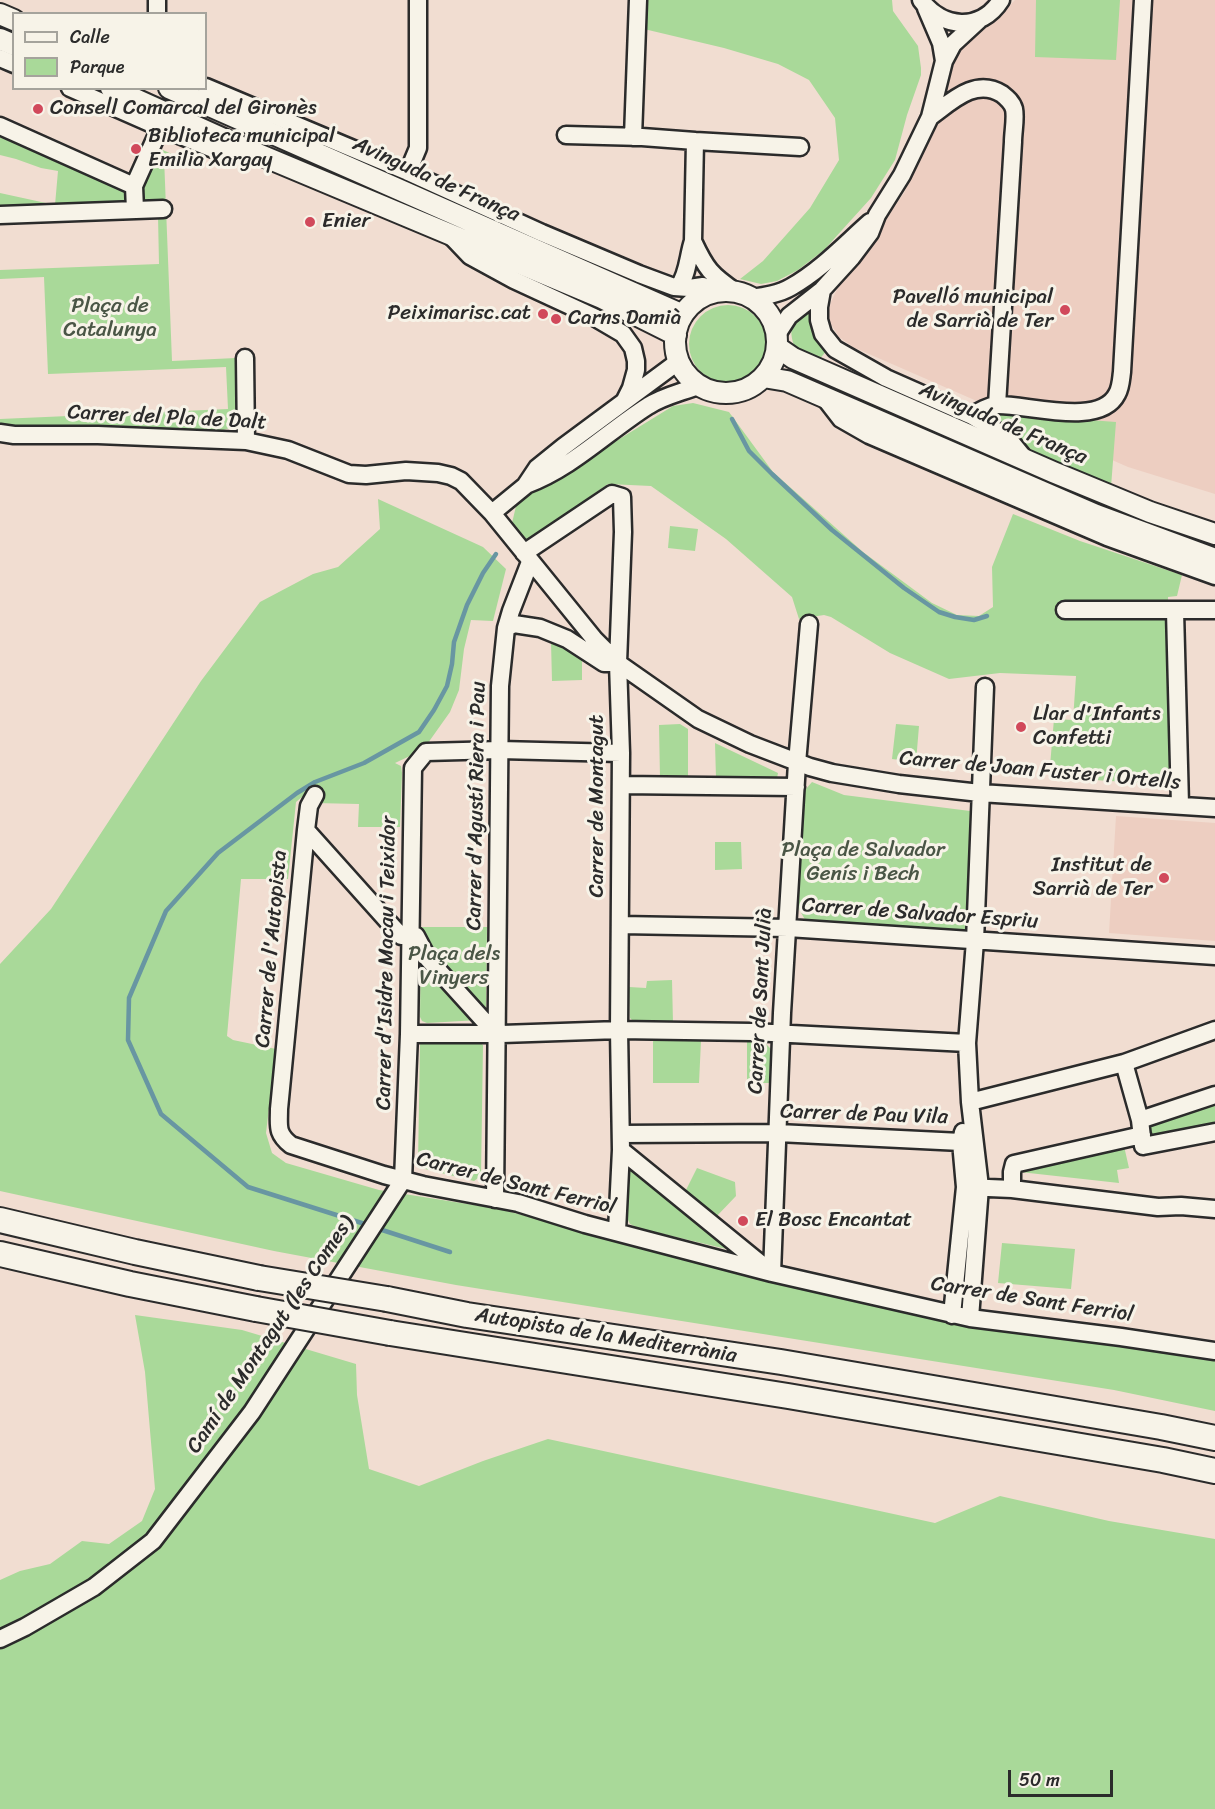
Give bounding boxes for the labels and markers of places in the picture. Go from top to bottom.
place label: Consell Comarcal del Gironès [50,96,317,122]
marker: Consell Comarcal del Gironès [31,102,45,116]
place label: Biblioteca municipal Emilia Xargay [148,124,335,174]
marker: Biblioteca municipal Emilia Xargay [129,142,143,156]
place label: Enier [322,209,370,235]
marker: Enier [303,215,317,229]
place label: Pavelló municipal de Sarrià de Ter [893,285,1053,335]
place label: Peiximarisc.cat [387,301,531,327]
marker: Pavelló municipal de Sarrià de Ter [1058,303,1072,317]
place label: Carns Damià [568,306,681,332]
marker: Peiximarisc.cat [536,307,550,321]
marker: Carns Damià [549,312,563,326]
place label: Llar d'Infants Confetti [1033,702,1161,752]
marker: Llar d'Infants Confetti [1014,720,1028,734]
place label: Institut de Sarrià de Ter [1033,853,1152,903]
marker: Institut de Sarrià de Ter [1157,871,1171,885]
place label: El Bosc Encantat [755,1208,912,1234]
marker: El Bosc Encantat [736,1214,750,1228]

